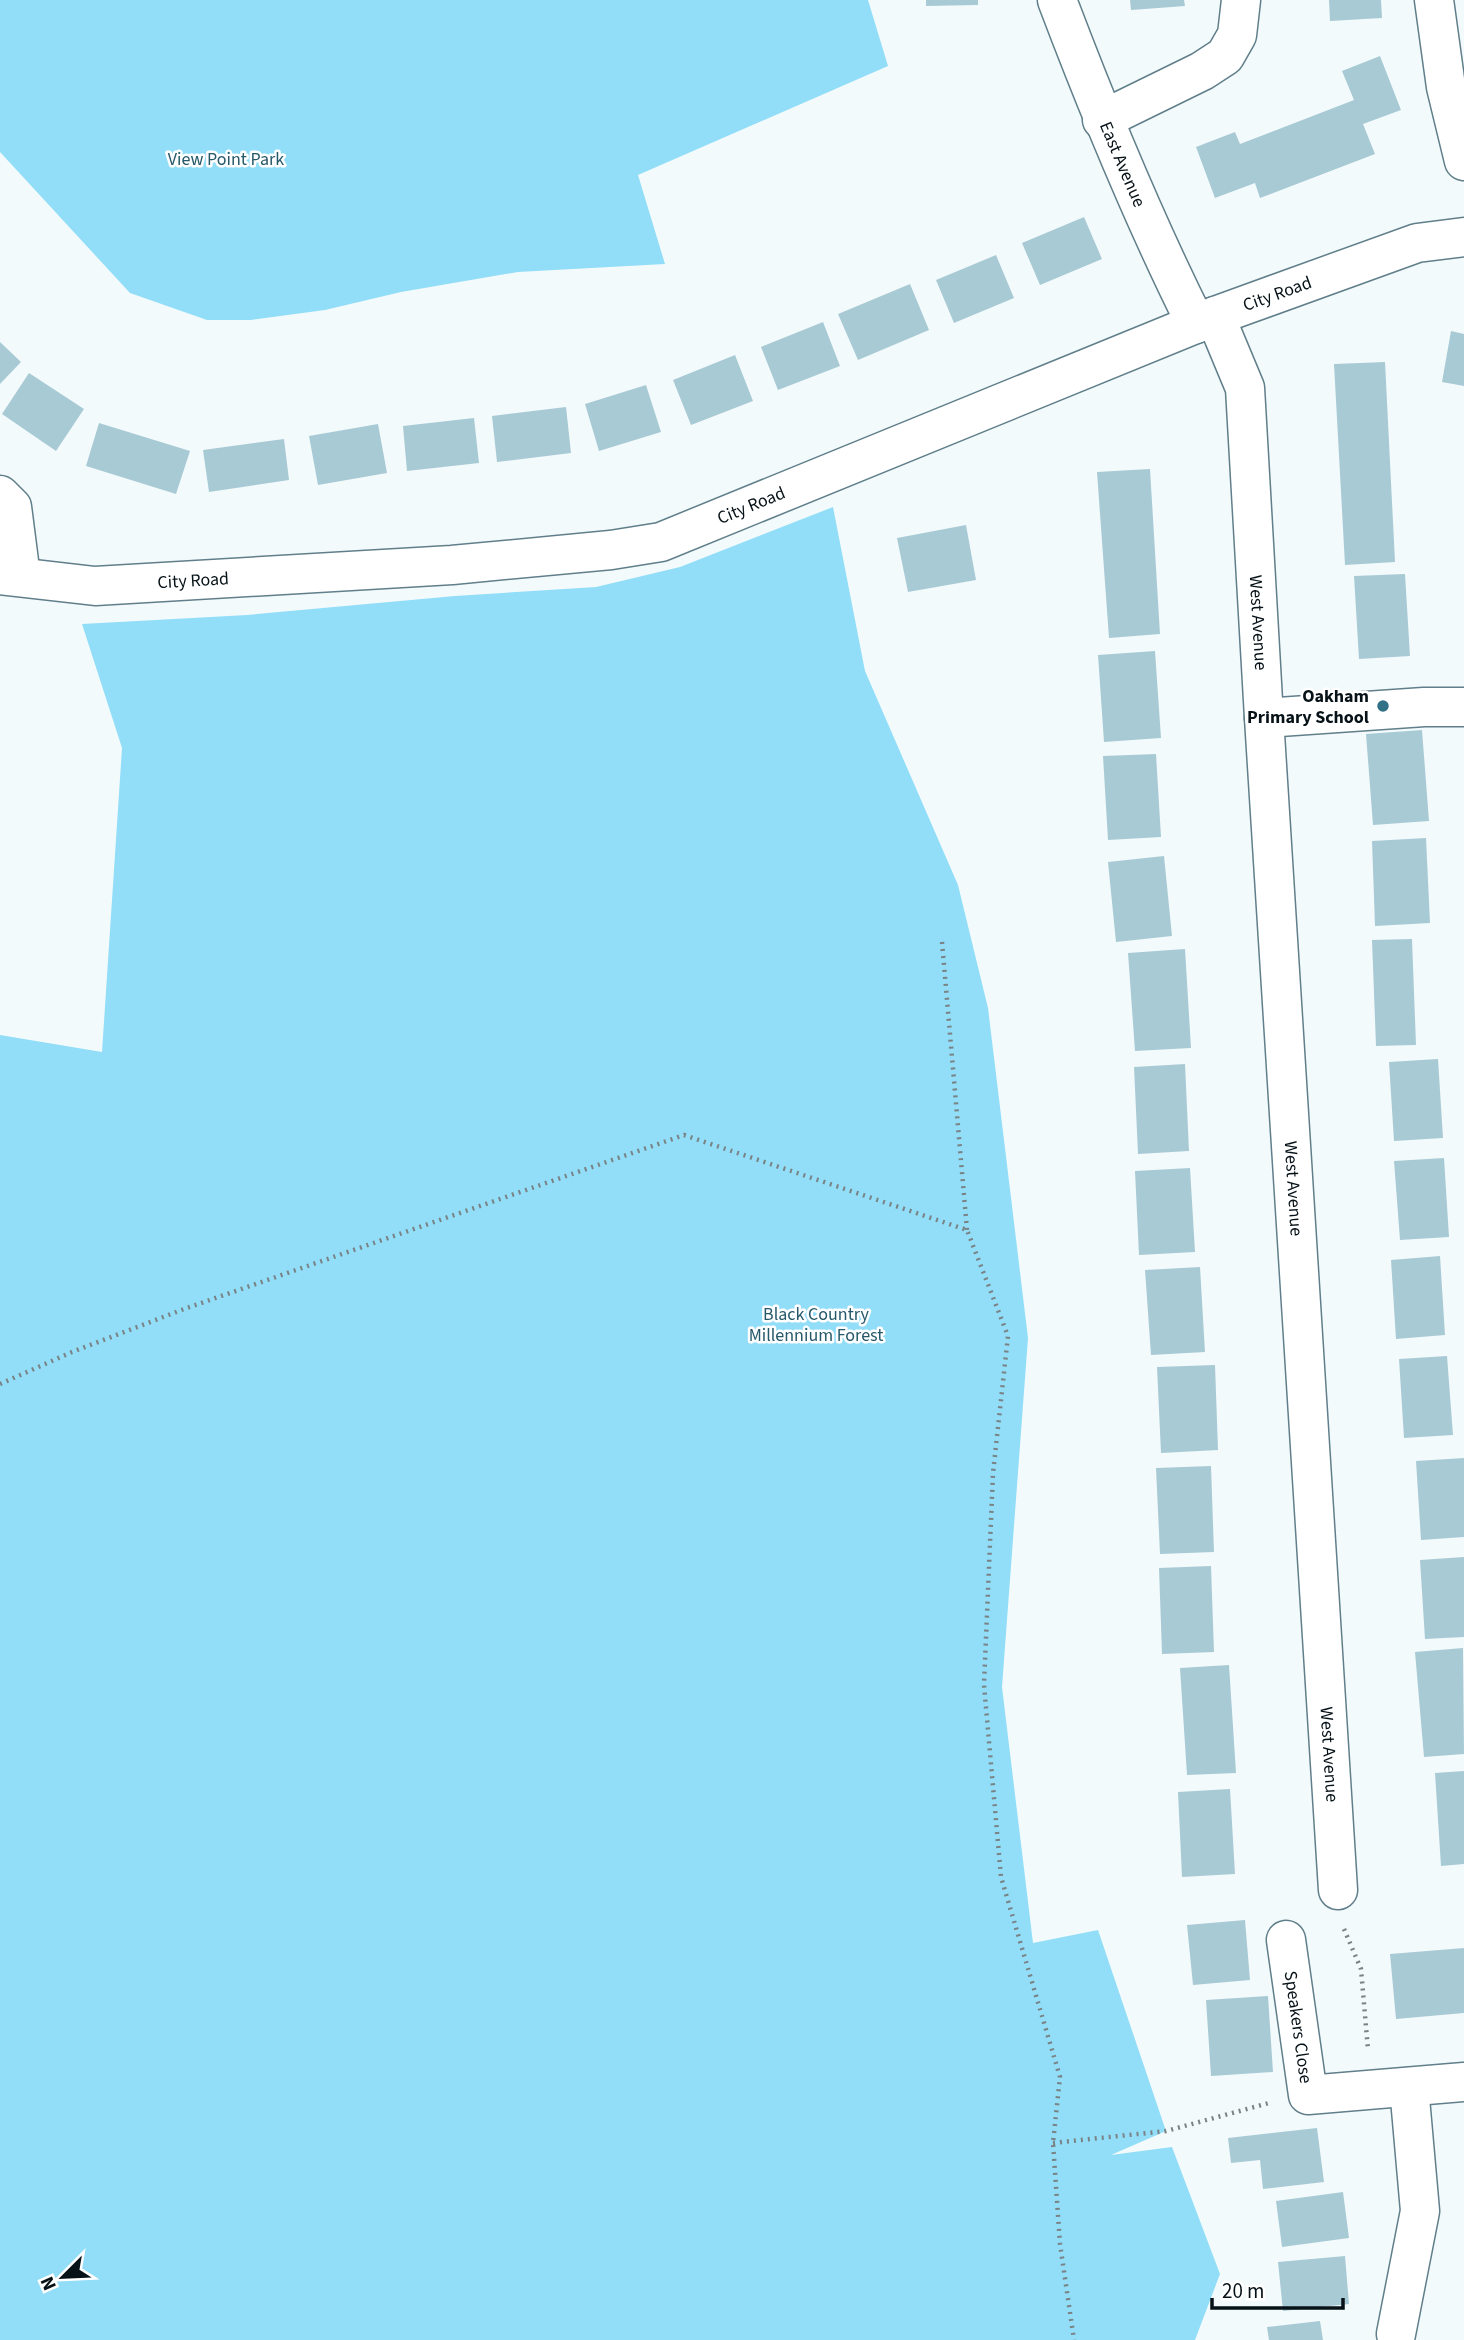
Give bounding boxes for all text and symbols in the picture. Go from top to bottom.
street label: East Avenue [1093,118,1152,211]
park label: View Point Park [168,147,284,172]
street label: City Road [1239,270,1315,318]
street label: City Road [714,481,789,531]
street label: City Road [157,566,230,595]
street label: West Avenue [1243,574,1273,671]
place label: Oakham Primary School [1247,684,1369,730]
marker: Oakham Primary School [1375,698,1391,714]
street label: West Avenue [1278,1140,1309,1237]
park label: Black Country Millennium Forest [749,1302,883,1348]
street label: West Avenue [1313,1706,1344,1803]
street label: Speakers Close [1278,1969,1318,2085]
north arrow [28,2242,98,2312]
scale bar [1212,2266,1343,2310]
text: N [34,2272,64,2295]
text: 20 m [1222,2276,1264,2306]

